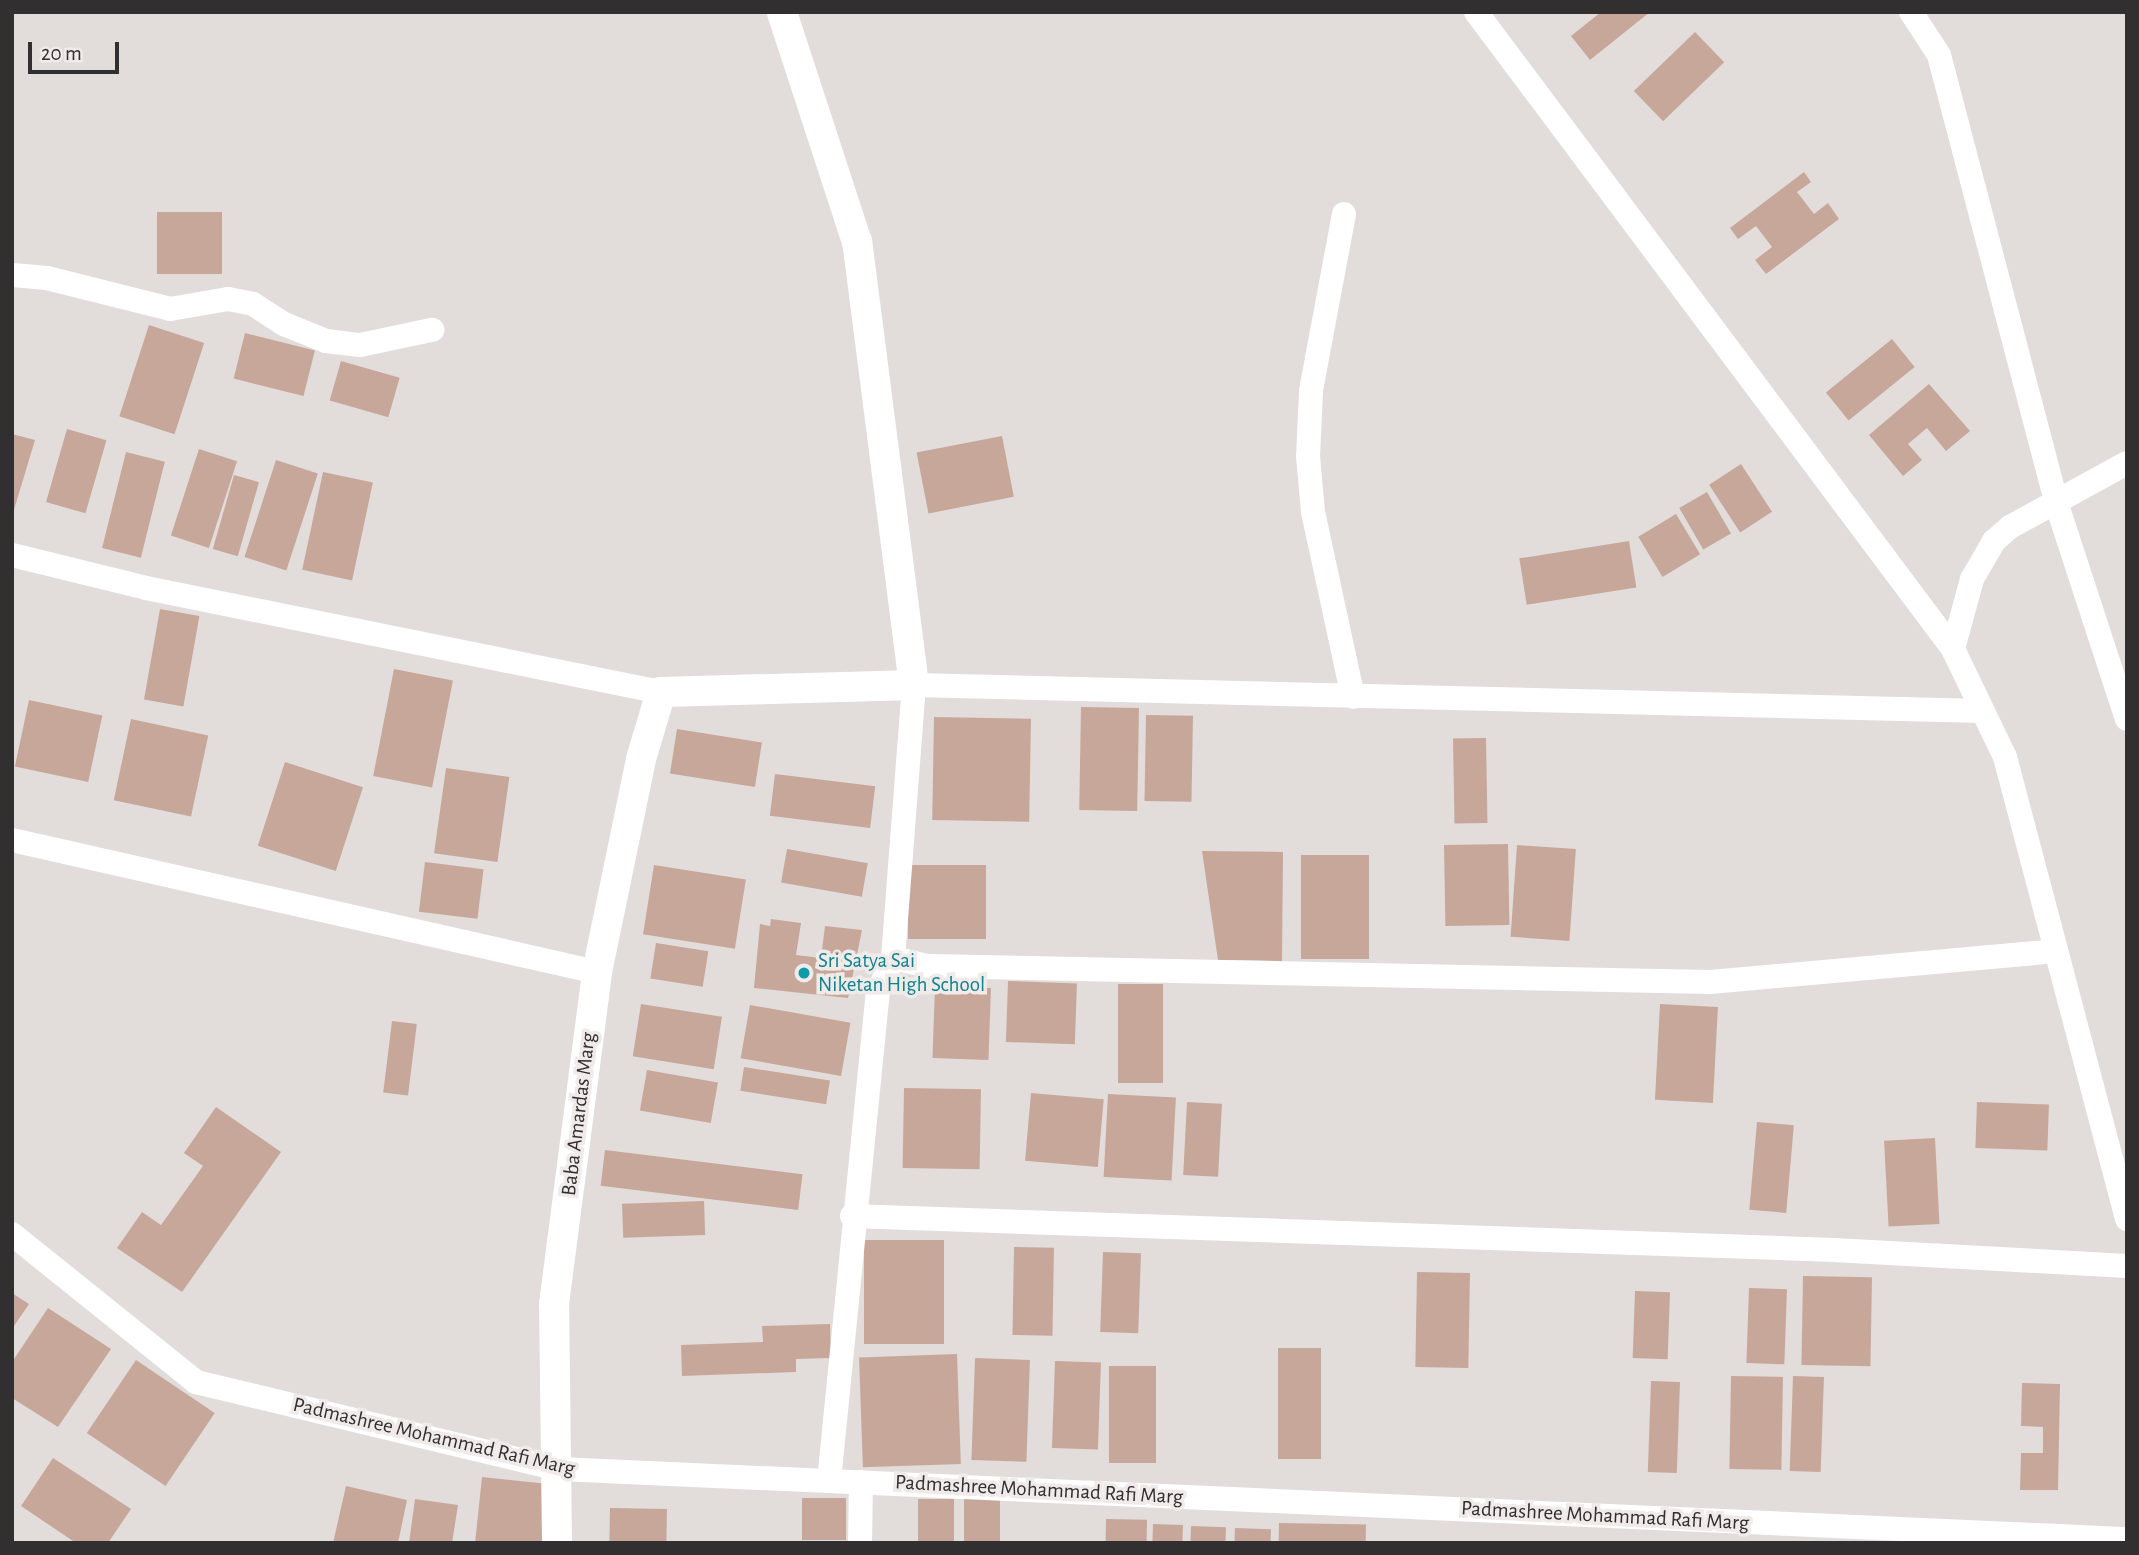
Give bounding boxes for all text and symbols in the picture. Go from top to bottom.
scale bar [32,28,122,72]
text: 20 m [41,43,82,64]
place label: Sri Satya Sai Niketan High School [818,948,985,998]
marker: Sri Satya Sai Niketan High School [796,965,812,981]
street label: Baba Amardas Marg [556,1031,602,1197]
street label: Padmashree Mohammad Rafi Marg [291,1392,577,1482]
street label: Padmashree Mohammad Rafi Marg [894,1470,1184,1510]
street label: Padmashree Mohammad Rafi Marg [1460,1496,1750,1536]

